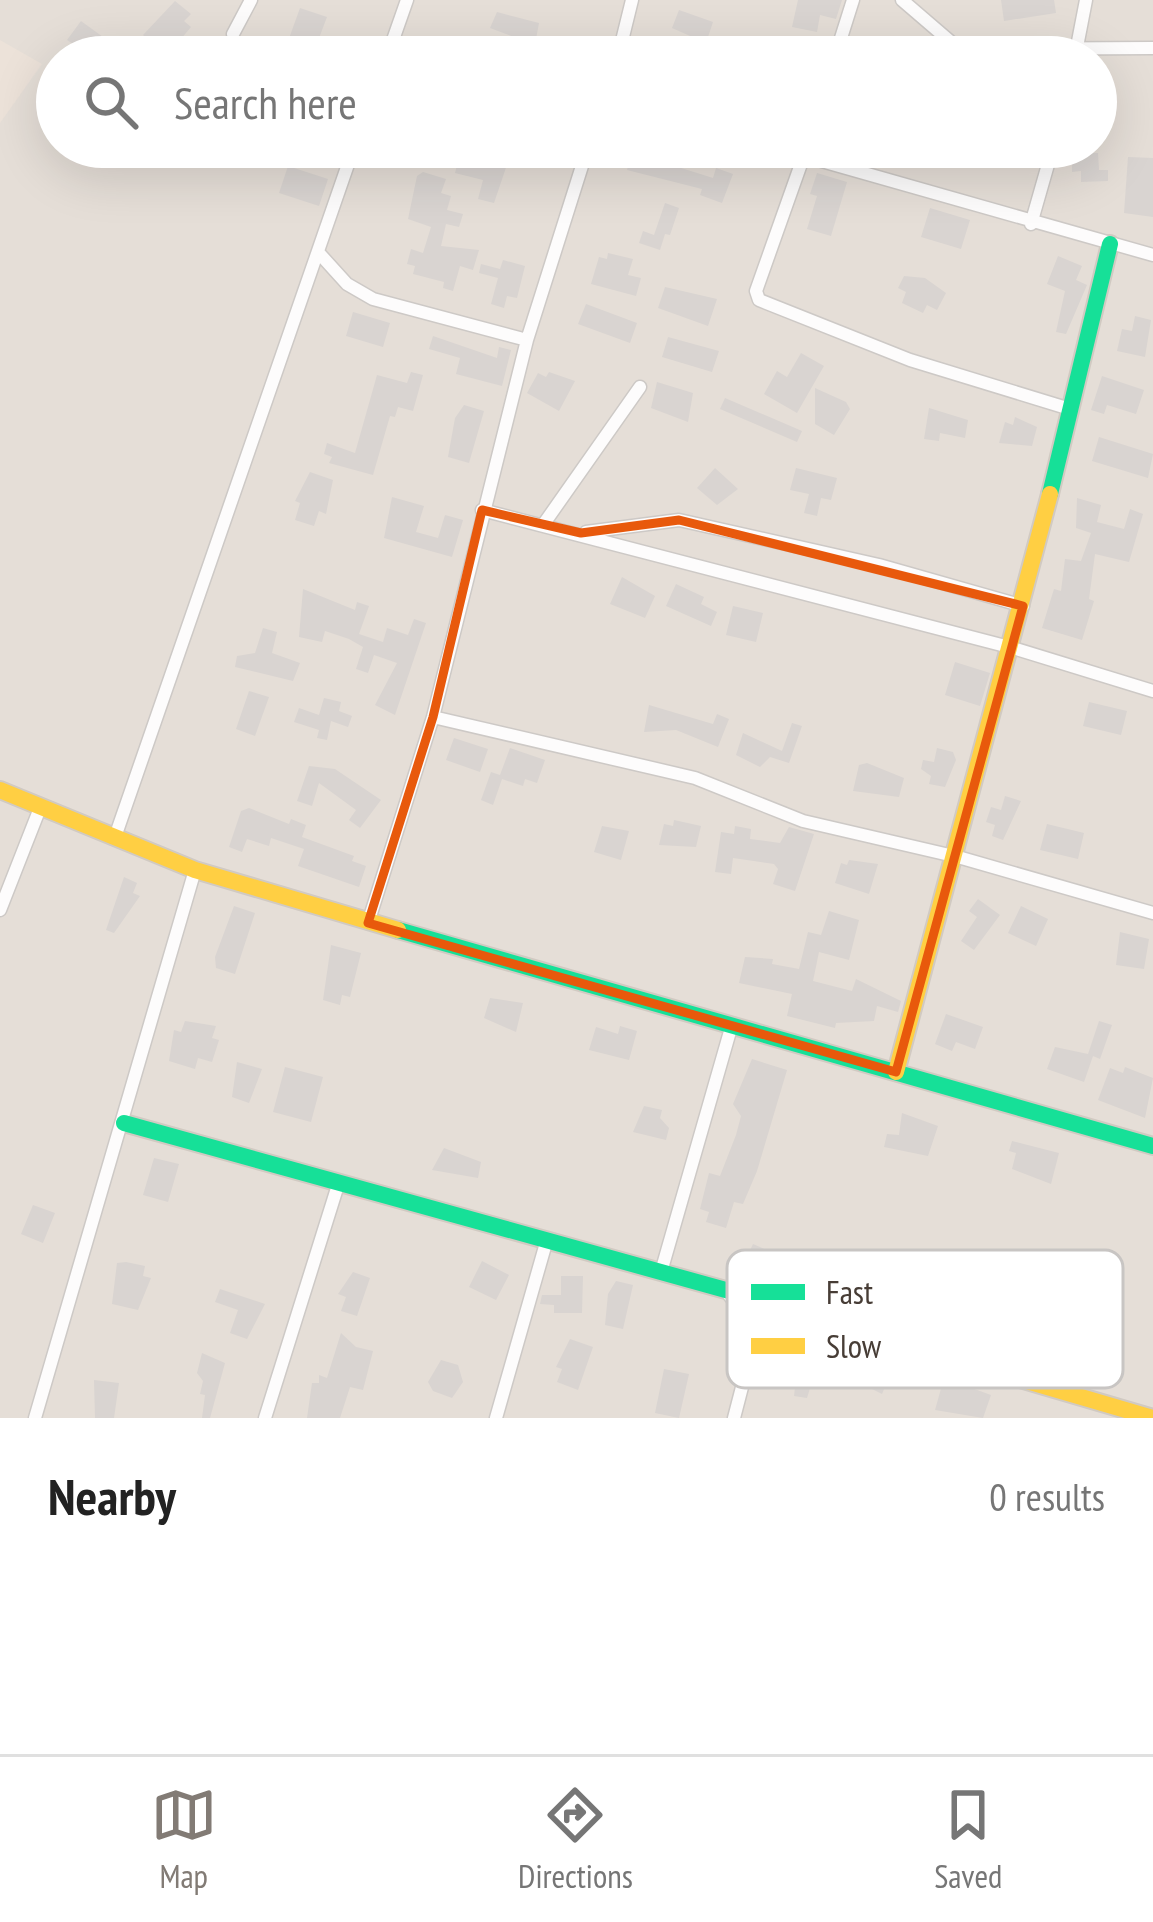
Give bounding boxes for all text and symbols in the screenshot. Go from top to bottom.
search box [36,36,1117,168]
icon: search [78,69,144,135]
text: Search here [174,73,357,131]
legend [727,1250,1123,1388]
text: Fast [826,1270,873,1313]
text: Slow [826,1324,882,1367]
text: Nearby [48,1463,176,1529]
text: 0 results [989,1471,1105,1522]
tab: Map [151,1782,217,1897]
tab: Directions [518,1782,633,1897]
tab: Saved [934,1782,1002,1897]

